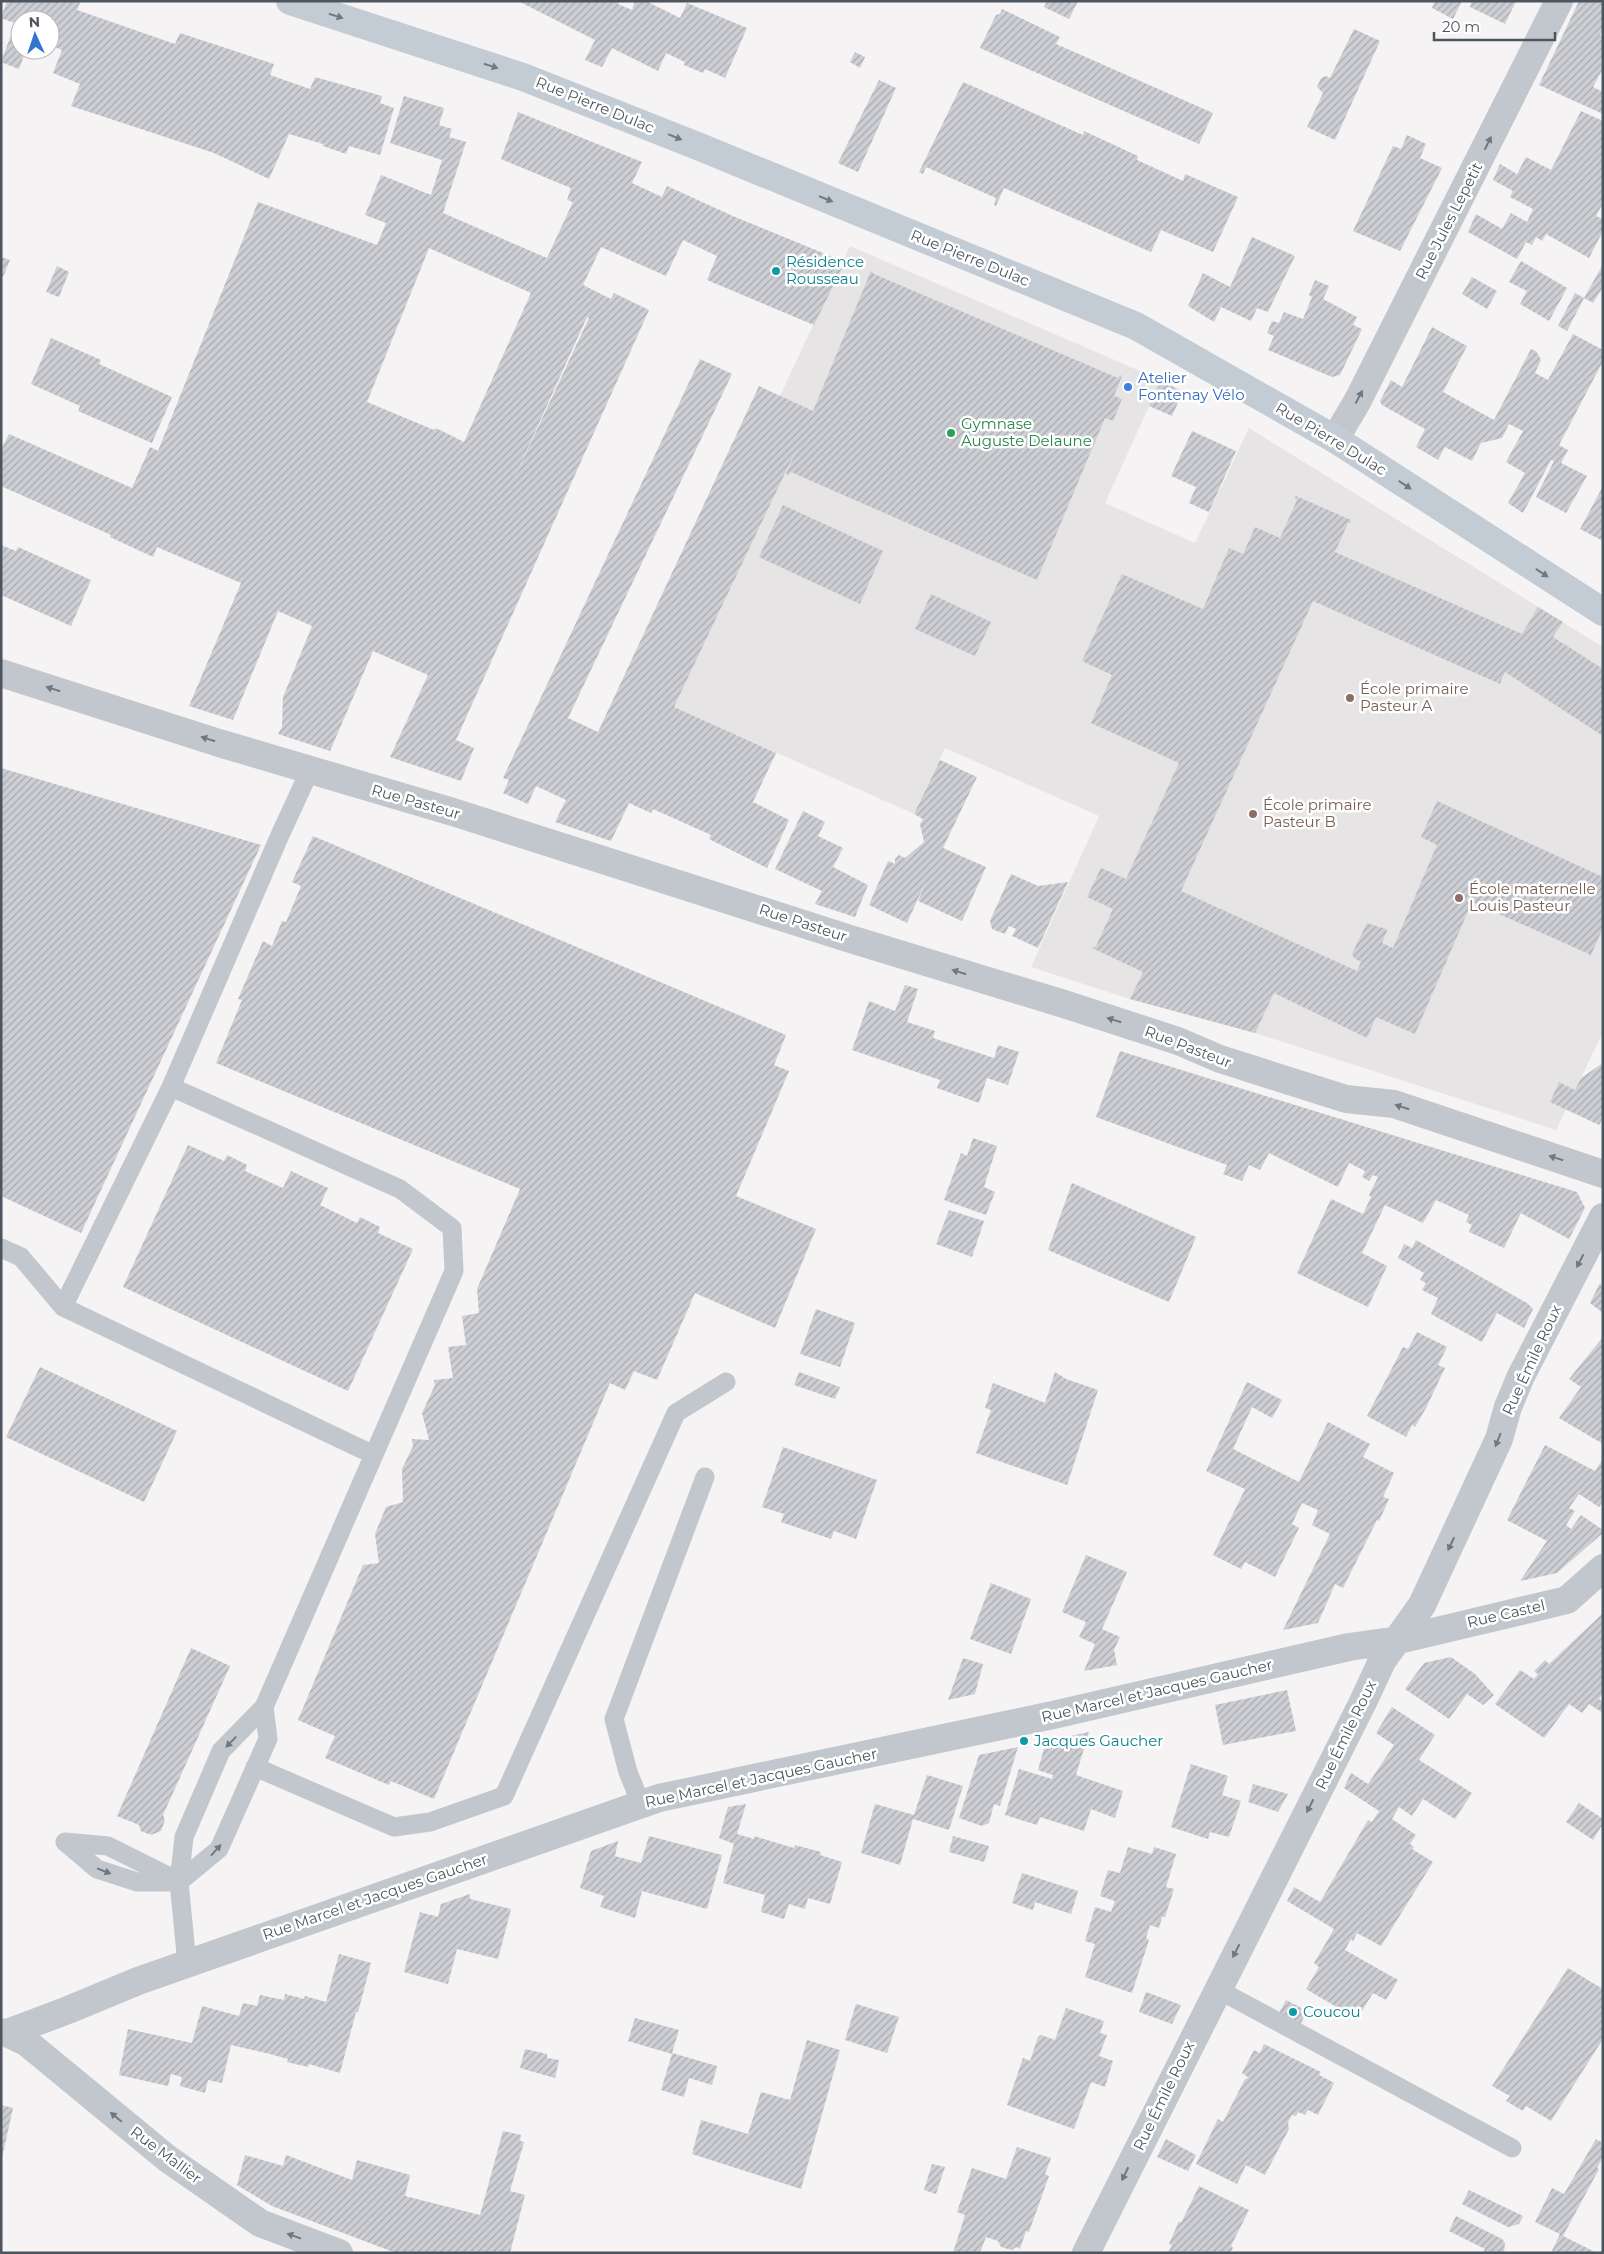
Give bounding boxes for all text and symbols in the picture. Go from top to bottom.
north arrow [10,10,60,60]
scale bar [1434,10,1555,42]
text: N [28,13,40,31]
one-way arrow [329,13,344,20]
text: 20 m [1442,17,1480,36]
one-way arrow [484,63,499,71]
street label: Rue Pierre Dulac [533,72,657,137]
one-way arrow [668,133,683,141]
one-way arrow [1485,136,1493,150]
street label: Rue Jules Lepetit [1411,159,1486,283]
one-way arrow [819,195,833,203]
street label: Rue Pierre Dulac [908,225,1032,290]
place label: Résidence Rousseau [786,252,864,288]
marker: Résidence Rousseau [770,265,782,277]
place label: Atelier Fontenay Vélo [1138,368,1245,404]
marker: Atelier Fontenay Vélo [1122,381,1134,393]
one-way arrow [1355,390,1363,404]
street label: Rue Pierre Dulac [1272,398,1390,479]
place label: Gymnase Auguste Delaune [961,414,1092,450]
marker: Gymnase Auguste Delaune [945,427,957,439]
one-way arrow [1399,480,1412,490]
one-way arrow [1535,568,1549,578]
place label: École primaire Pasteur A [1360,679,1468,715]
one-way arrow [45,685,60,693]
marker: École primaire Pasteur A [1344,692,1356,704]
one-way arrow [200,735,215,742]
street label: Rue Pasteur [369,780,463,823]
place label: École primaire Pasteur B [1263,795,1371,831]
marker: École primaire Pasteur B [1247,808,1259,820]
place label: École maternelle Louis Pasteur [1469,879,1596,915]
marker: École maternelle Louis Pasteur [1453,892,1465,904]
street label: Rue Pasteur [757,899,850,946]
one-way arrow [951,968,966,976]
one-way arrow [1106,1016,1121,1024]
street label: Rue Pasteur [1142,1021,1234,1072]
one-way arrow [1395,1103,1410,1110]
one-way arrow [1549,1154,1564,1161]
one-way arrow [1576,1253,1584,1268]
street label: Rue Émile Roux [1498,1302,1565,1418]
one-way arrow [1494,1432,1501,1447]
one-way arrow [1447,1537,1455,1551]
street label: Rue Castel [1465,1595,1547,1632]
street label: Rue Marcel et Jacques Gaucher [1039,1655,1274,1726]
street label: Rue Émile Roux [1311,1677,1380,1793]
place label: Jacques Gaucher [1033,1731,1163,1750]
marker: Jacques Gaucher [1018,1735,1030,1747]
one-way arrow [225,1736,237,1748]
street label: Rue Marcel et Jacques Gaucher [643,1744,879,1811]
one-way arrow [1306,1799,1314,1813]
one-way arrow [210,1844,222,1856]
street label: Rue Marcel et Jacques Gaucher [260,1849,490,1944]
one-way arrow [96,1868,111,1875]
one-way arrow [1232,1943,1240,1958]
place label: Coucou [1303,2002,1361,2021]
marker: Coucou [1287,2006,1299,2018]
street label: Rue Émile Roux [1129,2038,1198,2154]
one-way arrow [110,2111,123,2122]
street label: Rue Mallier [127,2122,206,2188]
one-way arrow [1121,2167,1129,2181]
one-way arrow [286,2232,301,2239]

